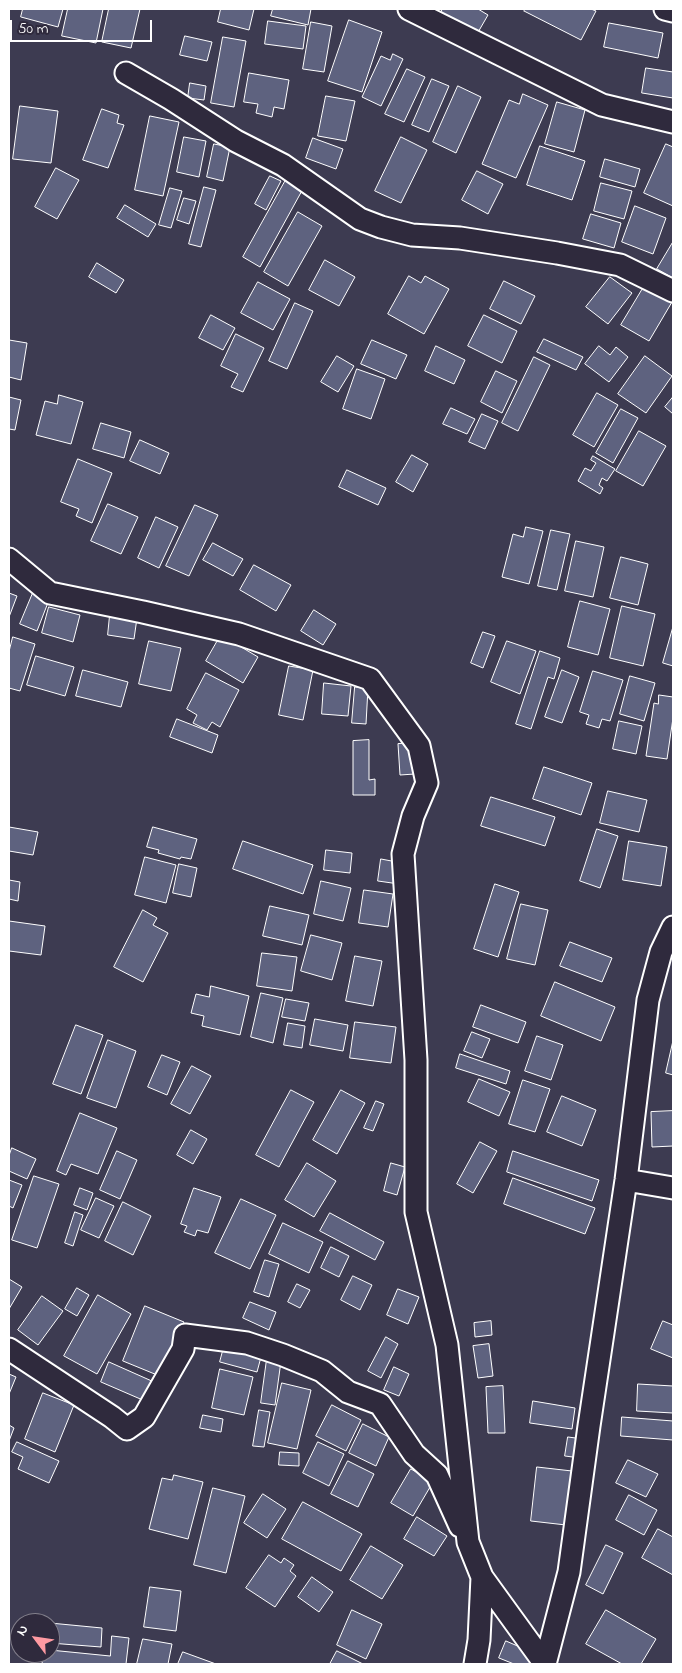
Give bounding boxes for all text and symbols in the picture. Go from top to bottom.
scale bar [12,10,155,42]
text: 50 m [18,18,48,40]
north arrow [10,1613,60,1663]
text: N [11,1621,34,1640]

